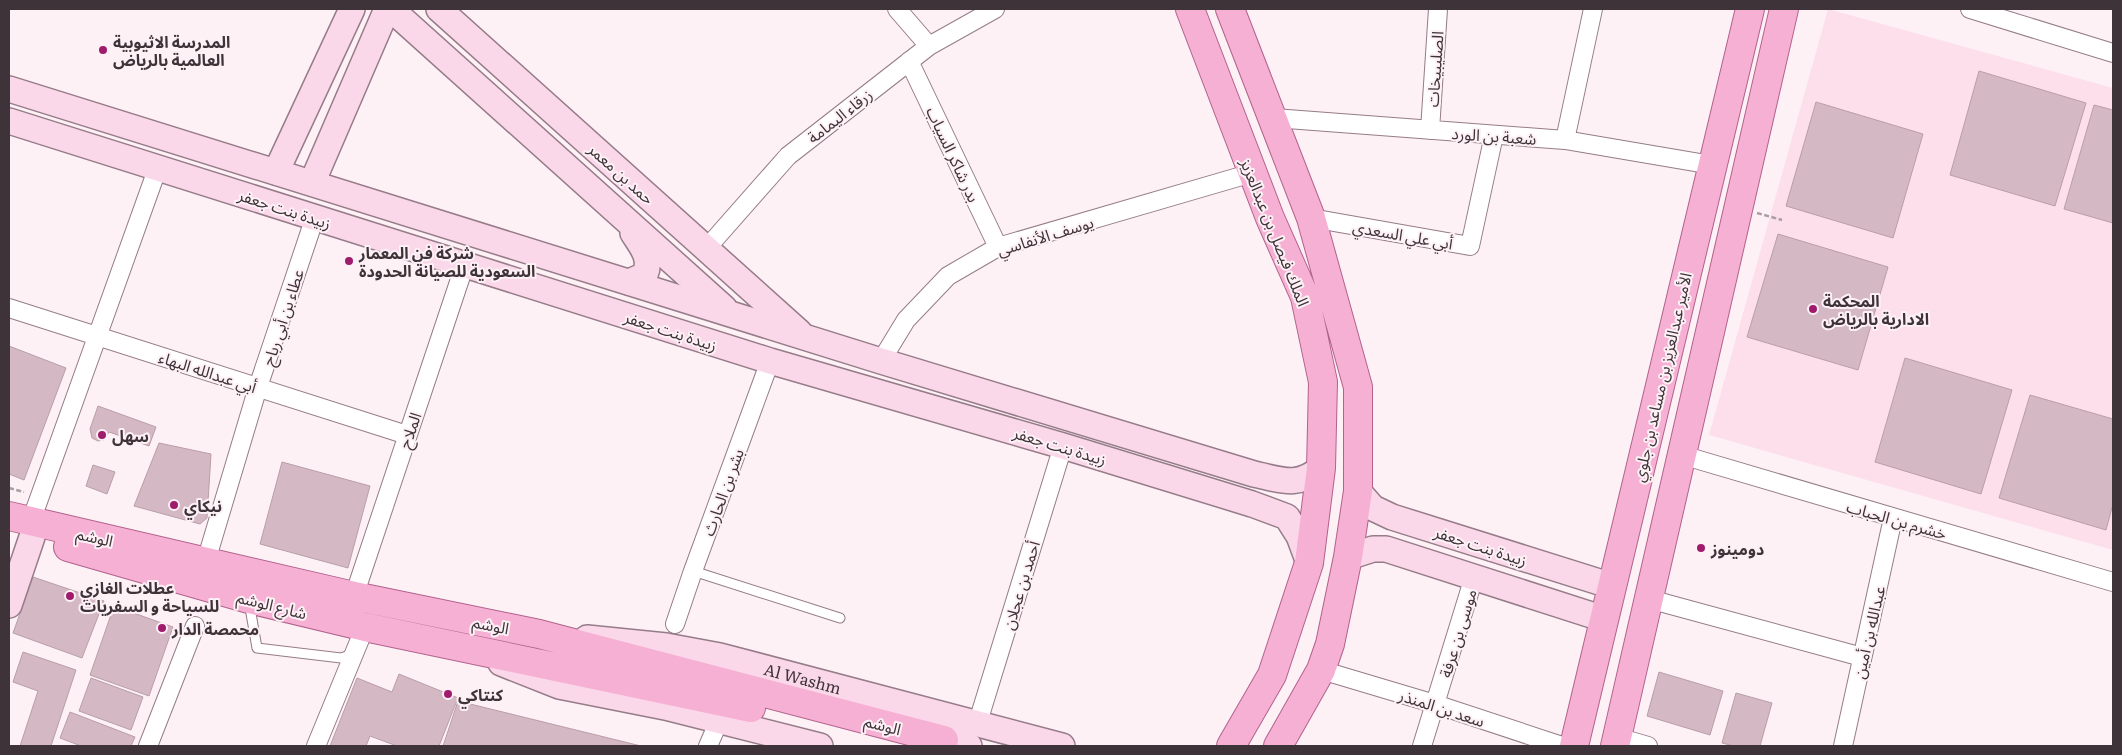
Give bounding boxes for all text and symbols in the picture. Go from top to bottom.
place label: المدرسة الاثيوبية العالمية بالرياض [113,29,230,71]
street label: الصليبيخات [1419,30,1449,108]
marker: المدرسة الاثيوبية العالمية بالرياض [97,44,109,56]
street label: زرقاء اليمامة [801,82,877,148]
street label: بدر شاكر السياب [921,102,987,206]
street label: شعبة بن الورد [1451,120,1537,150]
street label: حمد بن معمر [583,136,660,209]
street label: الملك فيصل بن عبدالعزيز [1235,153,1317,310]
street label: زبيدة بنت جعفر [235,181,335,234]
street label: يوسف الأنفاسي [994,209,1097,263]
street label: أبي علي السعدي [1351,213,1455,256]
place label: شركة فن المعمار السعودية للصيانة الحدودة [358,240,535,282]
marker: شركة فن المعمار السعودية للصيانة الحدودة [343,255,355,267]
street label: عطاء بن أبي رباح [255,265,311,369]
street label: الأمير عبدالعزيز بن مساعد بن جلوي [1625,270,1698,484]
place label: المحكمة الادارية بالرياض [1823,288,1929,330]
street label: زبيدة بنت جعفر [621,303,721,356]
marker: المحكمة الادارية بالرياض [1807,303,1819,315]
street label: أبي عبدالله البهاء [155,344,260,400]
street label: الملاح [392,409,428,452]
street label: زبيدة بنت جعفر [1009,419,1110,471]
place label: سهل [112,423,149,447]
marker: سهل [96,429,108,441]
street label: بشر بن الحارث [695,445,749,539]
place label: نيكاي [184,493,222,520]
street label: خشرم بن الحباب [1844,493,1950,547]
marker: نيكاي [168,499,180,511]
street label: زبيدة بنت جعفر [1431,518,1531,571]
street label: الوشم [74,520,116,554]
place label: دومينوز [1710,536,1764,560]
street label: أحمد بن عجلان [995,537,1045,633]
marker: دومينوز [1695,542,1707,554]
place label: عطلات الغازي للسياحة و السفريات [80,575,219,617]
street label: عبدالله بن أمين [1846,583,1890,681]
street label: شارع الوشم [234,584,310,626]
street label: موسى بن عرفة [1432,586,1482,680]
marker: عطلات الغازي للسياحة و السفريات [64,590,76,602]
street label: الوشم [470,609,511,641]
place label: محمصة الدار [171,616,259,640]
marker: محمصة الدار [156,622,168,634]
street label: Al Washm [761,656,845,700]
place label: كنتاكي [458,682,504,709]
street label: سعد بن المنذر [1395,682,1488,732]
marker: كنتاكي [442,688,454,700]
street label: الوشم [861,708,904,742]

